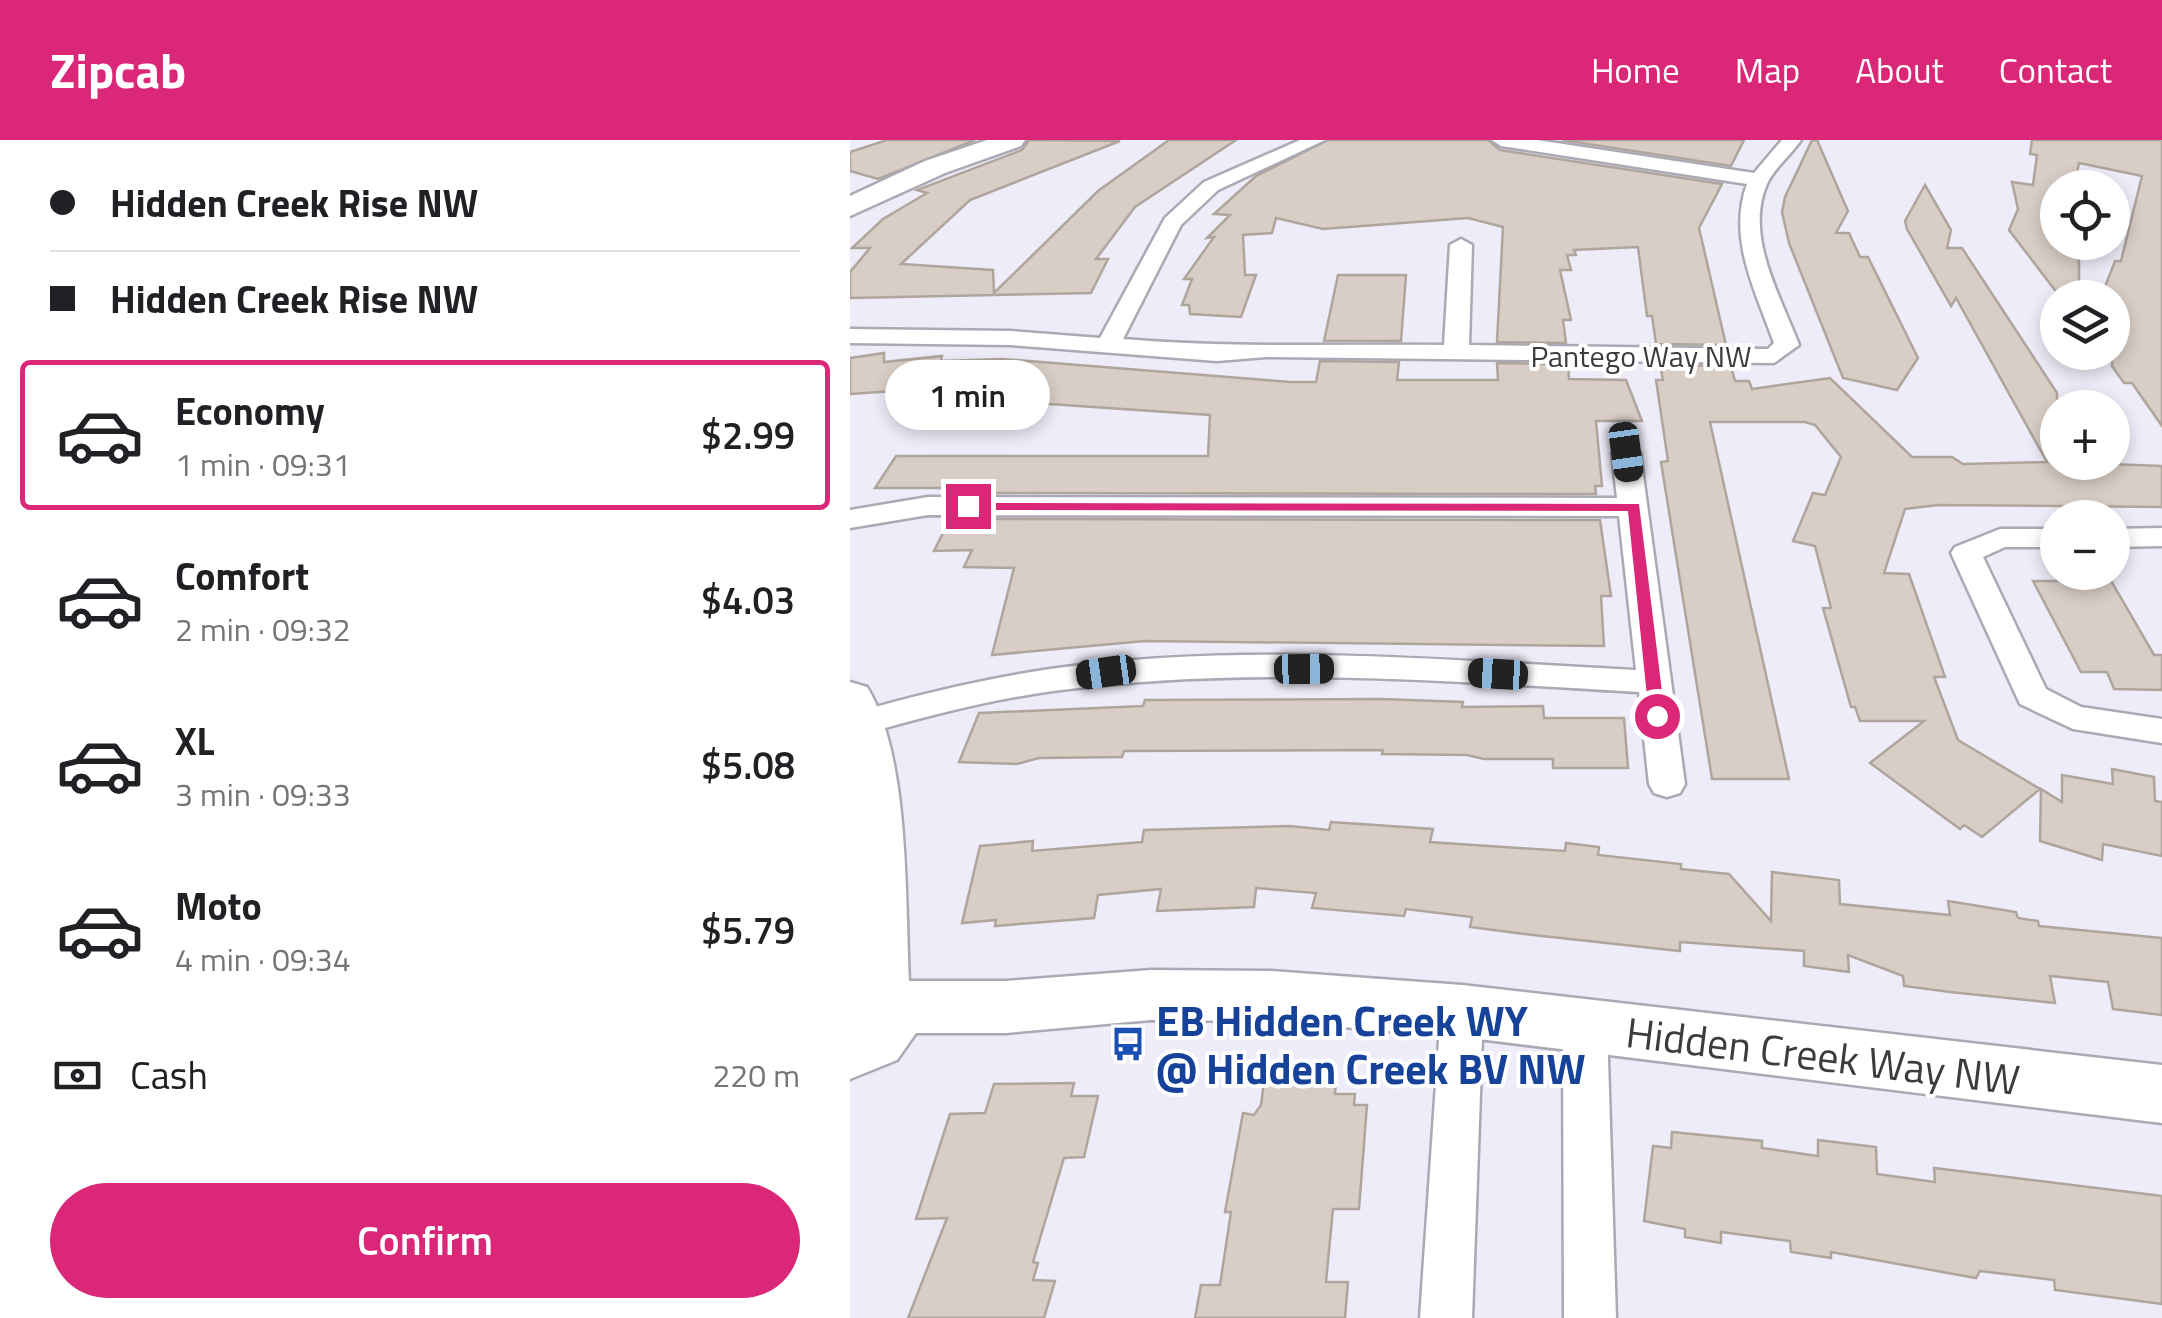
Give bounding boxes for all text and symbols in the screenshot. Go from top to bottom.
text: Zipcab [50,34,186,107]
text: Home [1591,43,1680,97]
text: Map [1735,43,1800,97]
text: About [1855,43,1944,97]
text: Contact [1999,43,2112,97]
map controls [2040,170,2130,590]
button: locate [2040,170,2130,260]
text: Hidden Creek Rise NW [110,174,478,232]
text: Hidden Creek Rise NW [110,270,478,328]
button: layers [2040,280,2130,370]
street label: Pantego Way NW [1530,333,1752,379]
callout: 1 min [886,361,1050,431]
text: 1 min [929,371,1006,419]
text: Economy [175,382,325,440]
icon: car [55,390,145,480]
button: + [2040,390,2130,480]
text: $2.99 [701,406,795,464]
car [1607,420,1645,484]
text: 1 min · 09:31 [175,440,351,488]
route end [946,484,991,529]
button: − [2040,500,2130,590]
text: Comfort [175,547,309,605]
icon: car [55,555,145,645]
text: $4.03 [701,571,795,629]
text: 2 min · 09:32 [175,605,351,653]
car [1074,653,1138,691]
car [1274,653,1334,685]
car [1467,657,1529,691]
route start [1635,694,1680,739]
text: XL [175,712,215,770]
icon: car [55,720,145,810]
text: $5.08 [701,736,795,794]
text: 3 min · 09:33 [175,770,351,818]
text: Moto [175,877,262,935]
icon: car [55,885,145,975]
text: $5.79 [701,901,795,959]
text: 4 min · 09:34 [175,935,351,983]
place label: EB Hidden Creek WY @ Hidden Creek BV NW [1156,988,1585,1100]
street label: Hidden Creek Way NW [1623,999,2023,1111]
bus stop icon: EB Hidden Creek WY @ Hidden Creek BV NW [1109,1025,1147,1063]
text: Cash [130,1046,208,1104]
icon: cash [50,1048,105,1103]
text: 220 m [712,1051,800,1099]
button: Confirm [50,1183,800,1298]

